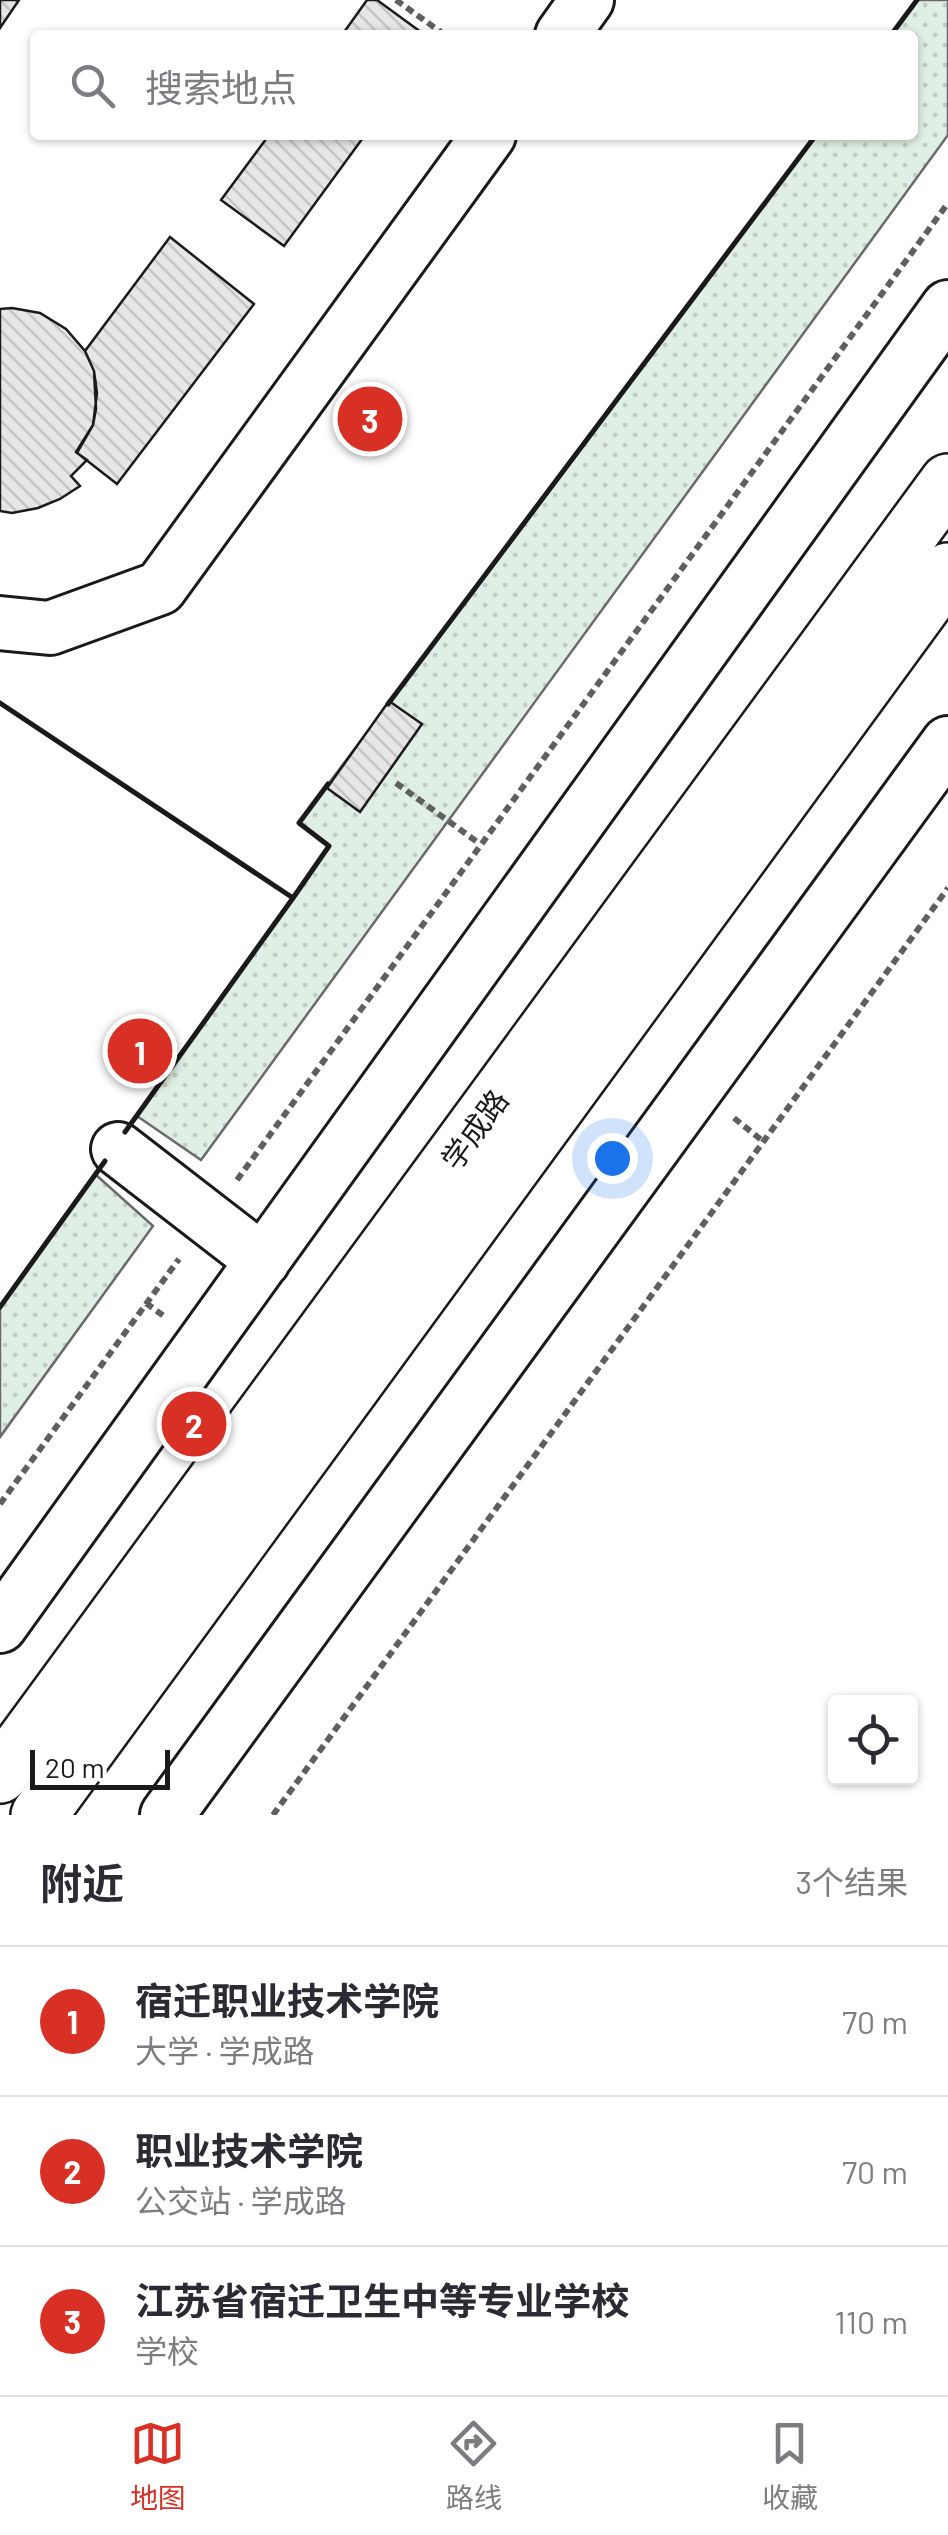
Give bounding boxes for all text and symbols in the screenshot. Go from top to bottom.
search box [30,30,918,140]
icon: search [65,58,120,113]
text: 搜索地点 [145,64,297,110]
pin: 3 [338,382,402,456]
pin: 1 [108,1014,172,1088]
street label: 学成路 [433,1082,515,1176]
your location [587,1133,638,1184]
pin: 2 [162,1386,226,1462]
map controls [828,1695,918,1785]
button: locate [828,1695,918,1785]
scale bar [30,1745,170,1790]
text: 20 m [45,1750,105,1784]
text: 附近 [40,1857,124,1907]
text: 3个结果 [796,1862,908,1900]
text: 宿迁职业技术学院 [135,1977,439,2023]
text: 1 [67,2002,78,2040]
text: 70 m [842,2002,908,2040]
text: 大学 · 学成路 [135,2031,315,2069]
text: 职业技术学院 [135,2127,363,2173]
text: 2 [64,2152,81,2190]
text: 70 m [842,2152,908,2190]
text: 公交站 · 学成路 [135,2181,347,2219]
text: 江苏省宿迁卫生中等专业学校 [135,2277,629,2323]
text: 3 [64,2302,81,2340]
text: 110 m [835,2302,908,2340]
text: 学校 [135,2331,199,2369]
tab: 地图 [130,2416,186,2516]
tab: 路线 [446,2416,502,2516]
tab: 收藏 [762,2416,818,2516]

